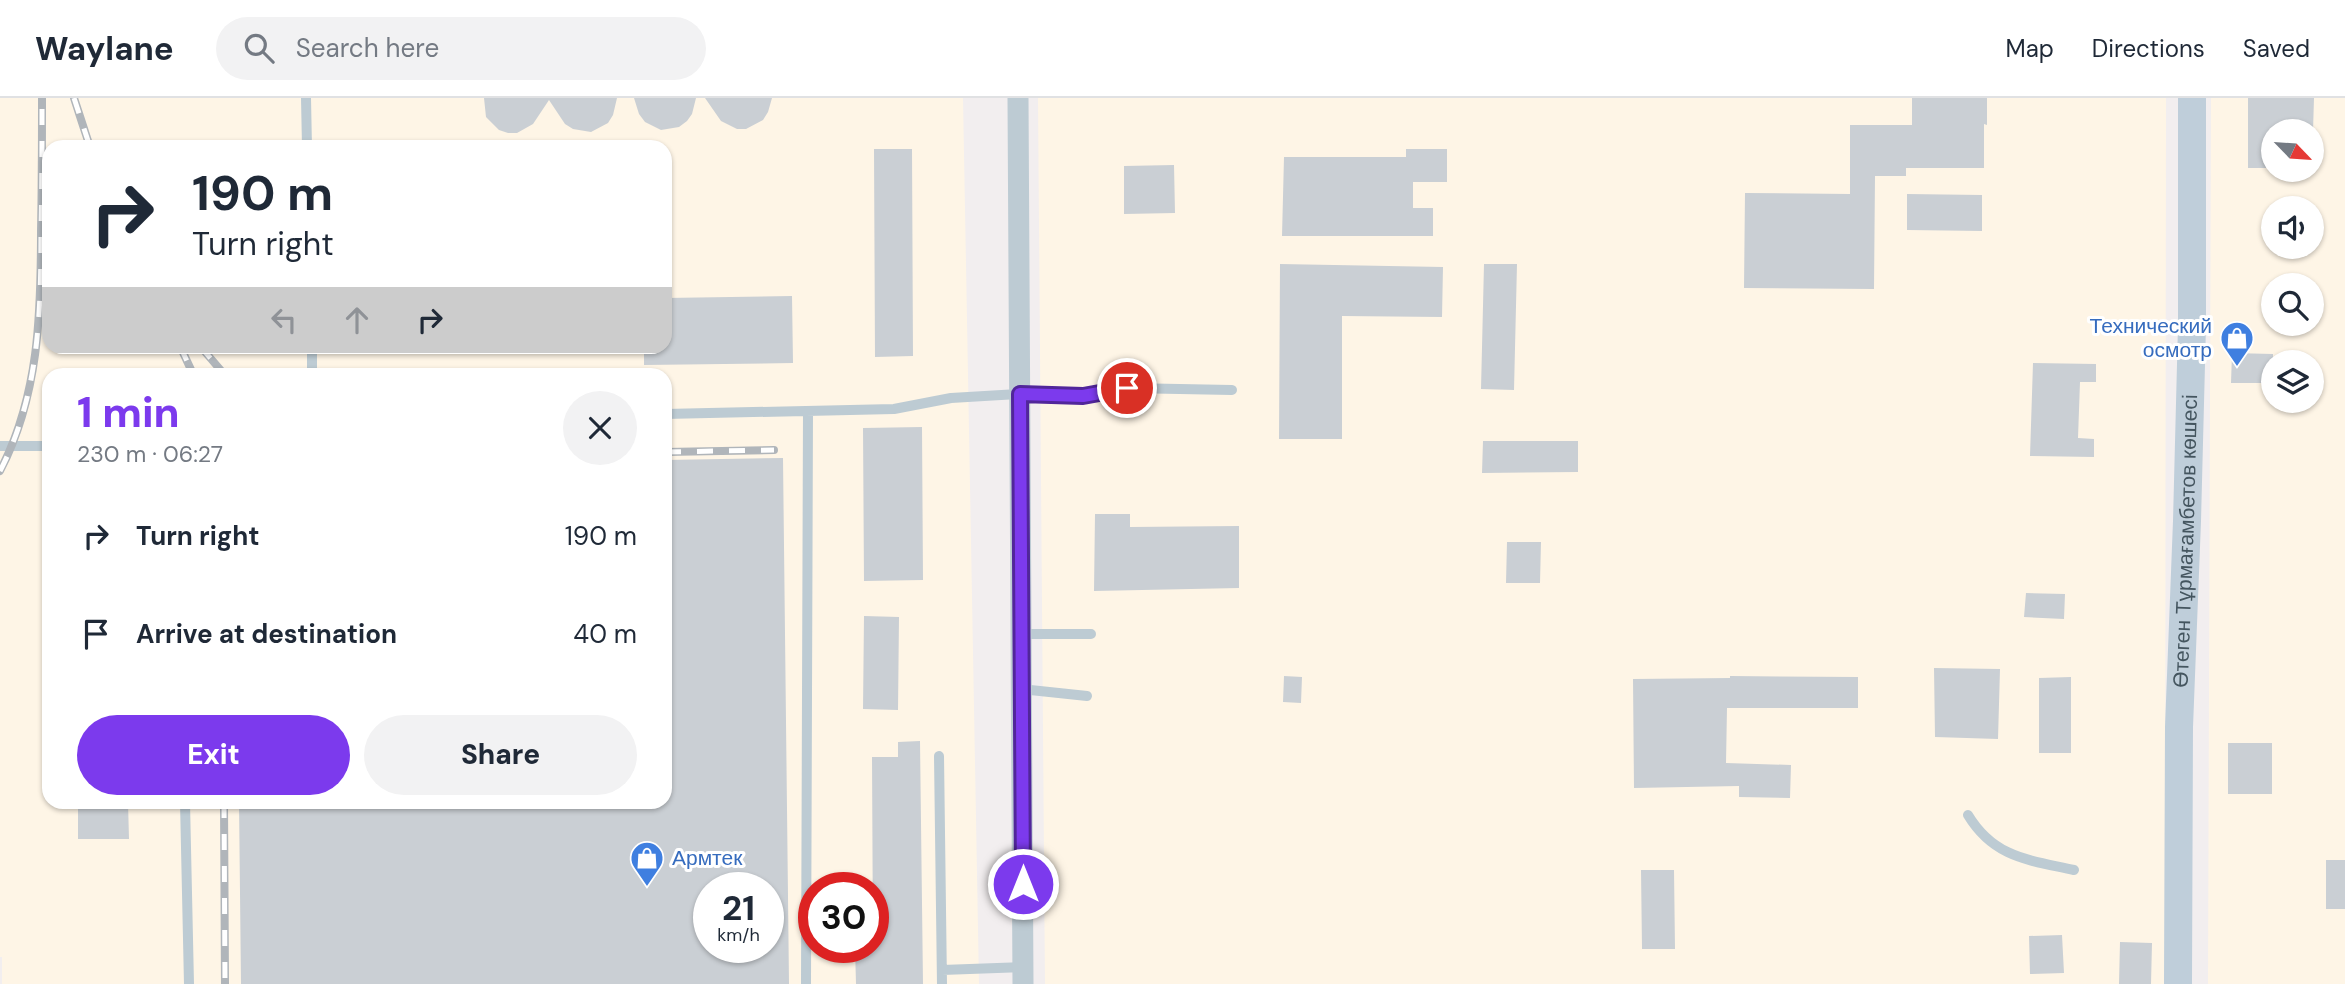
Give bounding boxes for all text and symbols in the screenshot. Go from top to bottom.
search box [216,17,706,80]
text: Waylane [35,27,174,70]
icon: search [240,29,278,67]
text: Search here [296,31,439,65]
text: Map [2006,33,2054,64]
text: Directions [2092,33,2205,64]
text: Saved [2243,33,2310,64]
north arrow [2261,119,2324,182]
map controls [2261,119,2324,413]
text: 190 m [192,161,333,225]
icon: right [77,168,168,259]
button: sound [2261,196,2324,259]
text: Turn right [192,223,334,265]
button: search [2261,273,2324,336]
icon: left [265,301,303,339]
icon: ahead [338,301,376,339]
icon: right [411,301,449,339]
place label: Технический осмотр [2090,312,2212,364]
shop icon: Технический осмотр [2218,319,2256,368]
button: layers [2261,350,2324,413]
pin [1097,358,1157,418]
icon: arrive [1108,369,1146,407]
text: 1 min [77,385,180,440]
button: close [563,391,637,465]
street label: Өтеген Тұрмағамбетов көшесі [2167,394,2204,688]
text: 230 m · 06:27 [77,439,223,469]
icon: right [77,517,115,555]
text: Turn right [136,519,260,553]
text: 190 m [565,519,637,553]
icon: arrive [77,615,115,653]
text: Arrive at destination [136,617,397,651]
text: 40 m [573,617,637,651]
button: Exit [77,715,350,795]
button: Share [364,715,637,795]
shop icon: Армтек [628,839,666,888]
place label: Армтек [672,844,743,872]
position arrow [986,847,1060,921]
speed limit sign: 30 [798,872,889,963]
text: 21 [722,885,755,931]
text: km/h [717,923,760,947]

